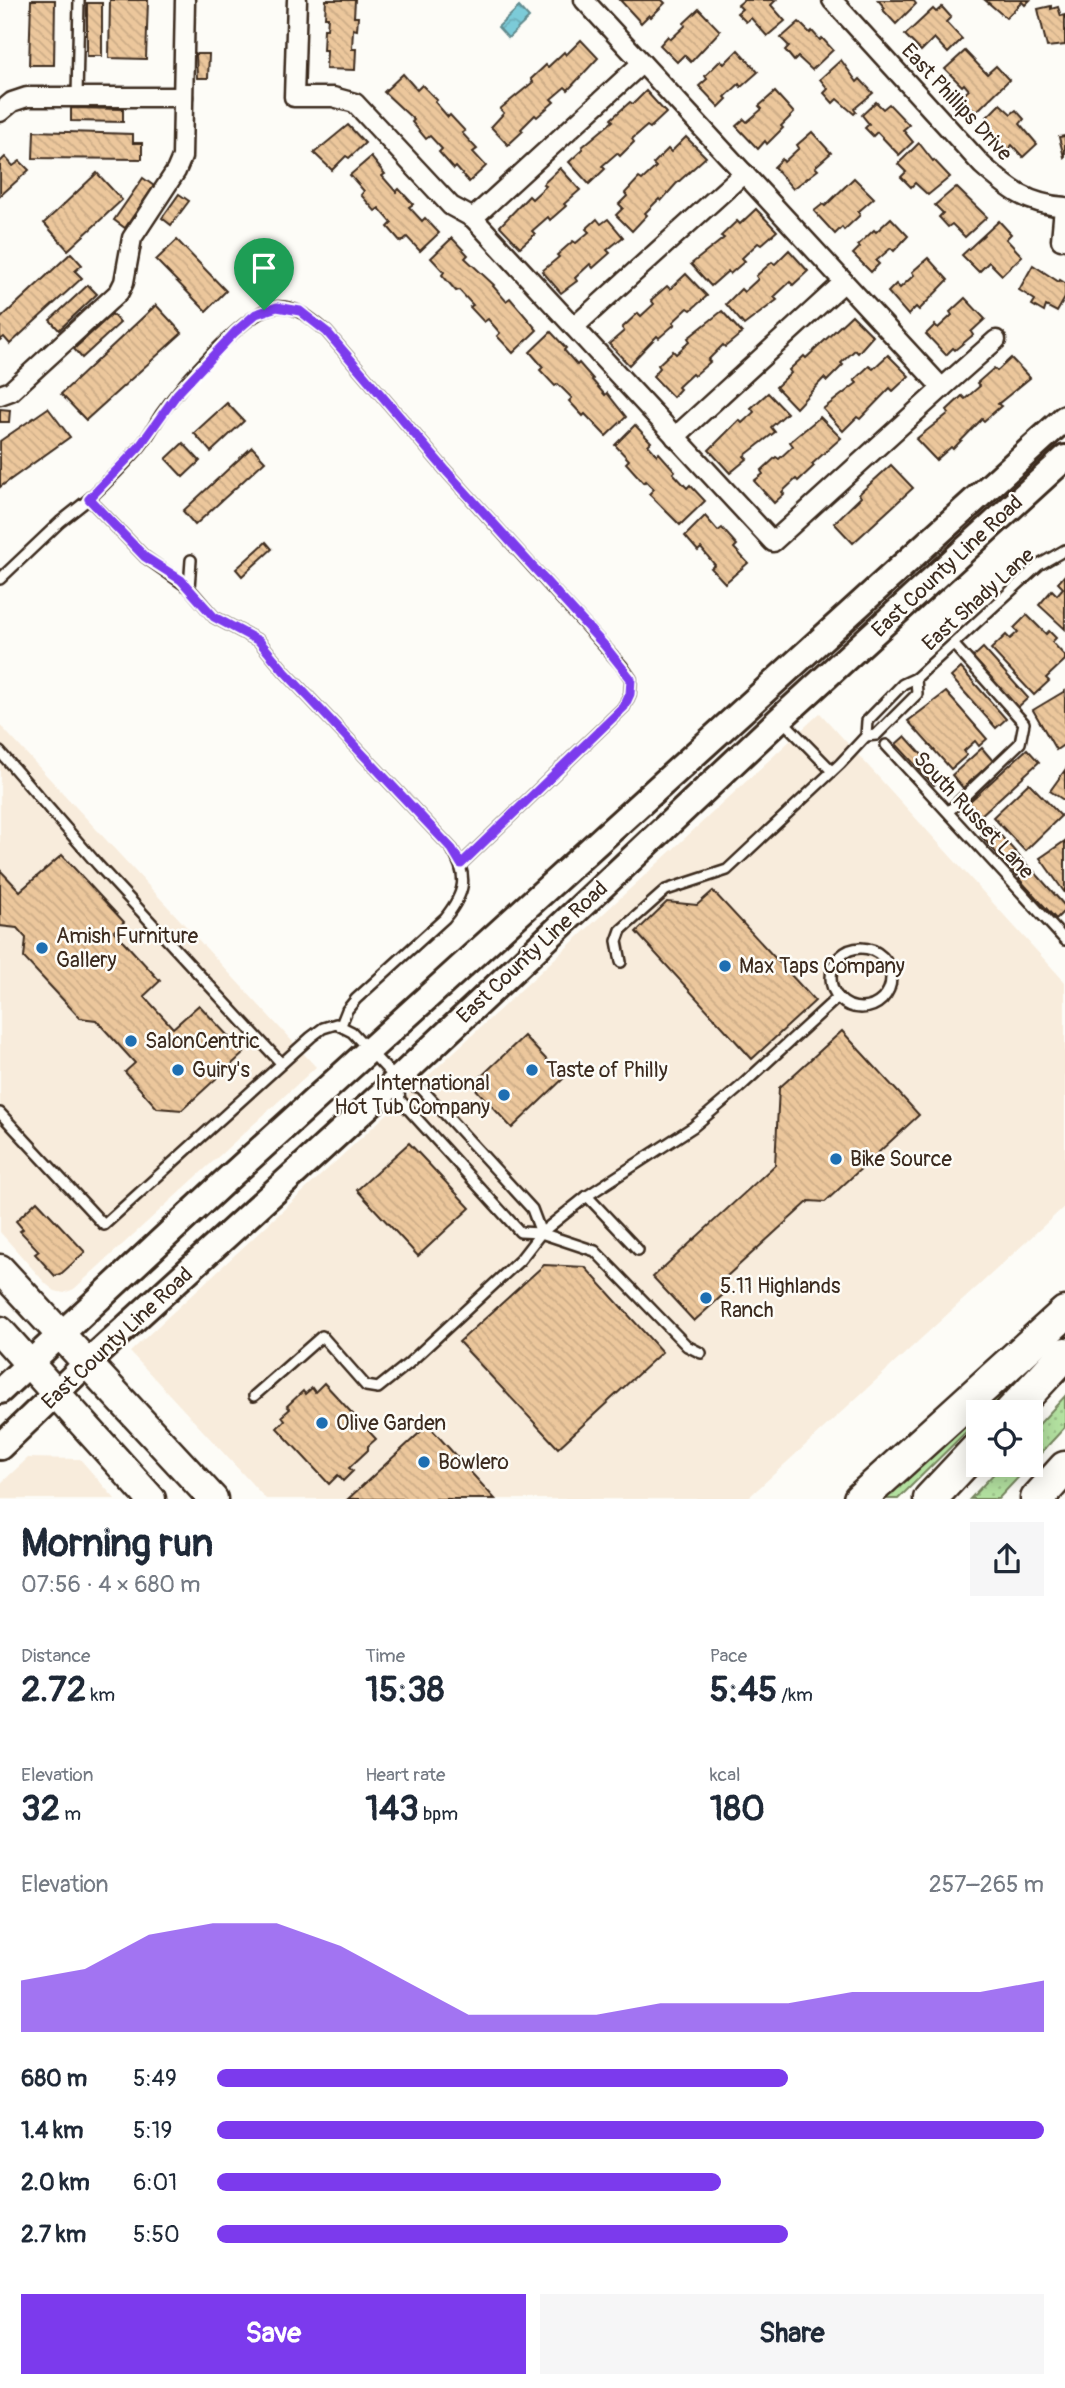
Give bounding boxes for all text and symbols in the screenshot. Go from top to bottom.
street label: East Phillips Drive [895,38,1018,167]
pin [234,238,294,310]
icon: arrive [245,249,283,287]
street label: East County Line Road [866,489,1029,643]
street label: East Shady Lane [917,541,1041,657]
street label: South Russet Lane [907,746,1040,885]
street label: East County Line Road [451,875,614,1029]
place label: Amish Furniture Gallery [56,923,199,974]
marker: Amish Furniture Gallery [34,940,50,956]
place label: Max Taps Company [739,953,905,980]
marker: Max Taps Company [717,958,733,974]
place label: SalonCentric [145,1028,260,1055]
marker: SalonCentric [123,1033,139,1049]
place label: Guiry's [192,1057,250,1084]
place label: Taste of Philly [546,1057,668,1084]
marker: Guiry's [170,1062,186,1078]
marker: Taste of Philly [524,1062,540,1078]
place label: International Hot Tub Company [334,1070,490,1121]
marker: International Hot Tub Company [496,1087,512,1103]
place label: Bike Source [850,1146,953,1173]
marker: Bike Source [828,1151,844,1167]
street label: East County Line Road [36,1261,199,1415]
place label: 5.11 Highlands Ranch [720,1273,841,1324]
marker: 5.11 Highlands Ranch [698,1290,714,1306]
map controls [966,1400,1043,1477]
button: locate [966,1400,1043,1477]
place label: Olive Garden [336,1410,446,1437]
marker: Olive Garden [314,1415,330,1431]
place label: Bowlero [438,1449,509,1476]
marker: Bowlero [416,1454,432,1470]
text: Morning run [21,1520,213,1568]
button: share [970,1522,1044,1596]
text: 07:56 · 4 × 680 m [21,1570,200,1599]
text: Distance [21,1644,90,1668]
text: Time [365,1644,405,1668]
text: Pace [710,1644,747,1668]
text: 2.72 [21,1668,86,1712]
text: 15:38 [365,1668,445,1712]
text: 5:45 [710,1668,777,1712]
text: km [86,1683,115,1707]
text: /km [777,1683,813,1707]
text: Elevation [21,1763,93,1787]
text: Heart rate [365,1763,445,1787]
text: kcal [710,1763,741,1787]
text: 32 [21,1787,60,1831]
text: 143 [365,1787,419,1831]
text: 180 [710,1787,765,1831]
text: m [60,1802,81,1826]
text: bpm [419,1802,458,1826]
text: Elevation [21,1870,109,1899]
text: 257–265 m [929,1870,1044,1899]
text: 680 m [21,2064,87,2093]
text: 5:49 [133,2064,177,2093]
text: 1.4 km [21,2116,83,2145]
text: 5:19 [133,2116,172,2145]
text: 2.0 km [21,2168,90,2197]
text: 6:01 [133,2168,177,2197]
text: 2.7 km [21,2220,86,2249]
text: 5:50 [133,2220,180,2249]
button: Save [21,2294,526,2374]
button: Share [540,2294,1044,2374]

